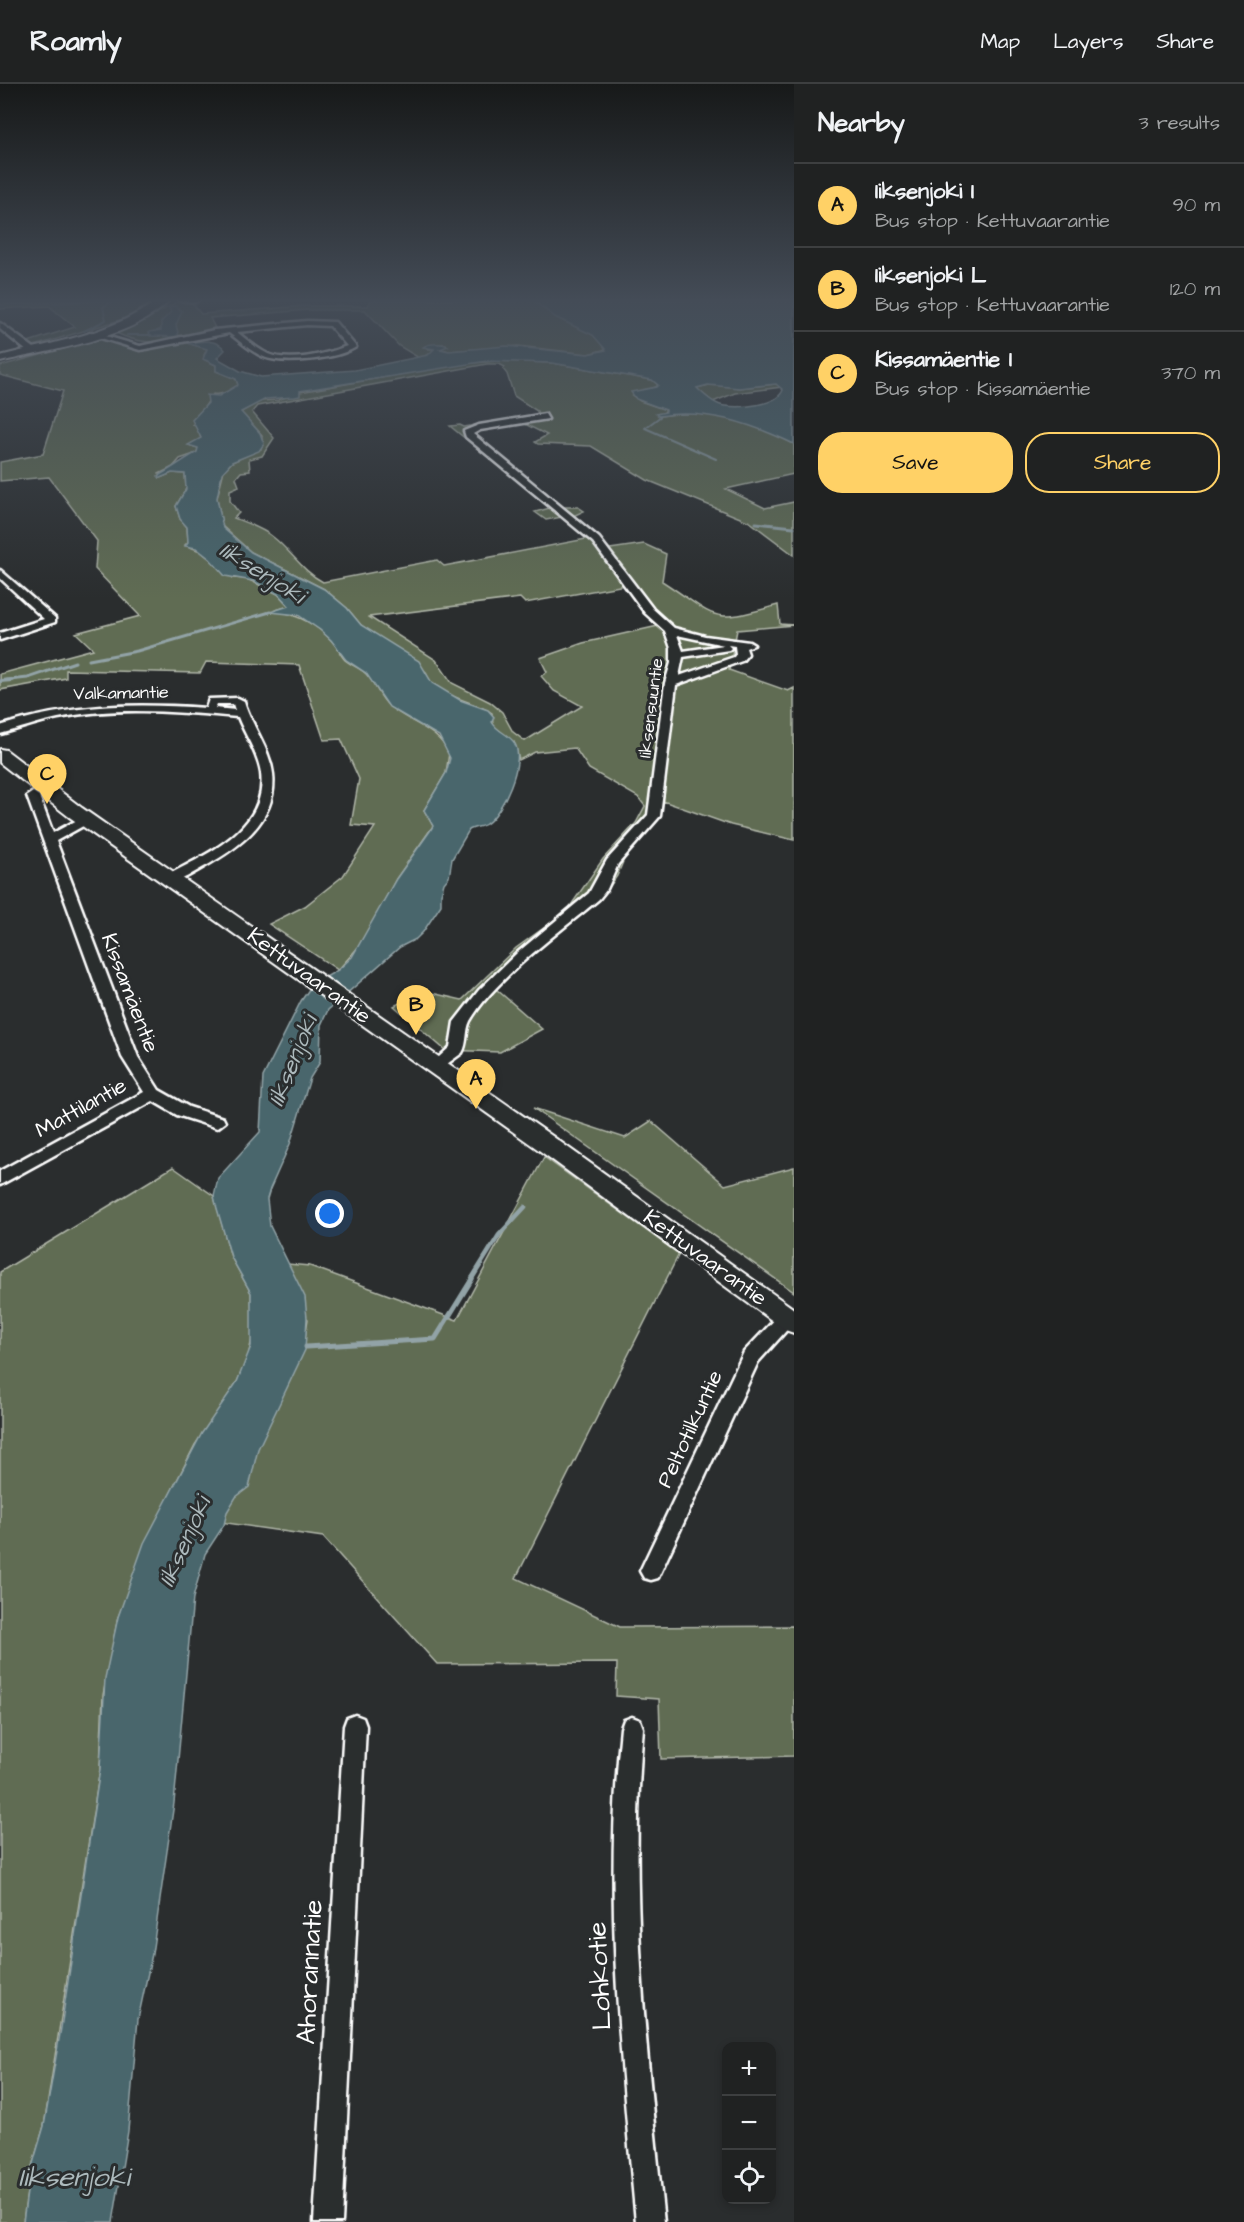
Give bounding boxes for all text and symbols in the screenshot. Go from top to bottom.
text: Roamly [30,22,122,61]
text: Map [980,27,1020,56]
text: Layers [1053,27,1123,56]
text: Share [1156,27,1214,56]
text: Nearby [818,105,905,141]
text: 3 results [1138,109,1220,137]
text: Iiksenjoki I [875,176,974,207]
text: A [831,191,844,219]
text: 90 m [1172,191,1220,219]
text: Bus stop · Kettuvaarantie [875,207,1110,235]
text: Iiksenjoki L [875,260,986,291]
text: B [830,275,845,303]
text: 120 m [1170,275,1220,303]
text: Bus stop · Kettuvaarantie [875,291,1110,319]
text: Kissamäentie I [875,344,1012,375]
text: C [830,359,845,387]
text: 370 m [1161,359,1220,387]
text: Bus stop · Kissamäentie [875,375,1091,403]
button: Save [818,432,1013,493]
button: Share [1025,432,1220,493]
water label: Iiksenjoki [213,533,314,614]
street label: Iiksensuuntie [632,656,670,759]
street label: Valkamantie [73,680,169,706]
pin: C [28,754,66,804]
street label: Kettuvaarantie [241,920,377,1032]
street label: Kissamäentie [93,929,167,1057]
pin: B [396,986,436,1035]
water label: Iiksenjoki [259,1007,328,1111]
pin: A [456,1060,496,1109]
street label: Mattilantie [30,1070,132,1146]
your location [315,1199,344,1228]
street label: Kettuvaarantie [637,1202,773,1314]
street label: Peltotilkuntie [649,1365,731,1493]
water label: Iiksenjoki [150,1489,221,1592]
street label: Ahorannatie [287,1899,333,2045]
street label: Lohkotie [578,1921,622,2031]
map controls [722,2042,776,2204]
button: + [722,2042,776,2096]
button: − [722,2096,776,2150]
button: locate [722,2150,776,2204]
water label: Iiksenjoki [18,2158,133,2197]

